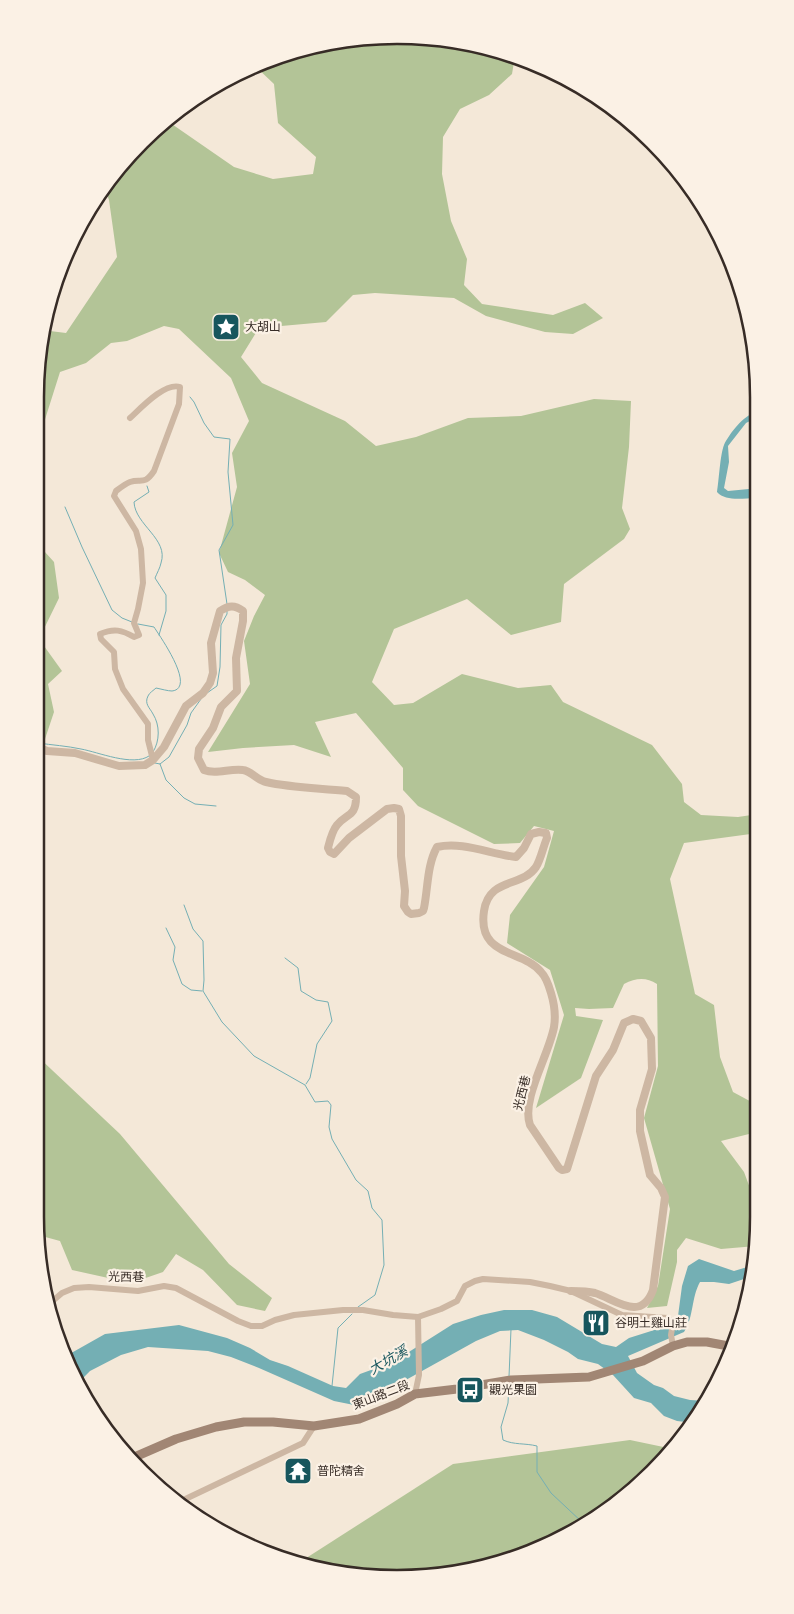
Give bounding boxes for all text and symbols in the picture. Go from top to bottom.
place icon: 大胡山 [211,312,241,342]
place label: 大胡山 [245,319,281,333]
street label: 光西巷 [510,1074,532,1112]
street label: 光西巷 [108,1269,144,1283]
restaurant icon: 谷明土雞山莊 [581,1308,611,1338]
place label: 谷明土雞山莊 [615,1315,687,1329]
water label: 大坑溪 [365,1341,412,1377]
bus stop icon: 觀光果園 [455,1375,485,1405]
street label: 東山路二段 [350,1377,411,1411]
place label: 觀光果園 [489,1382,537,1396]
temple icon: 普陀精舍 [283,1456,313,1486]
place label: 普陀精舍 [317,1463,365,1477]

